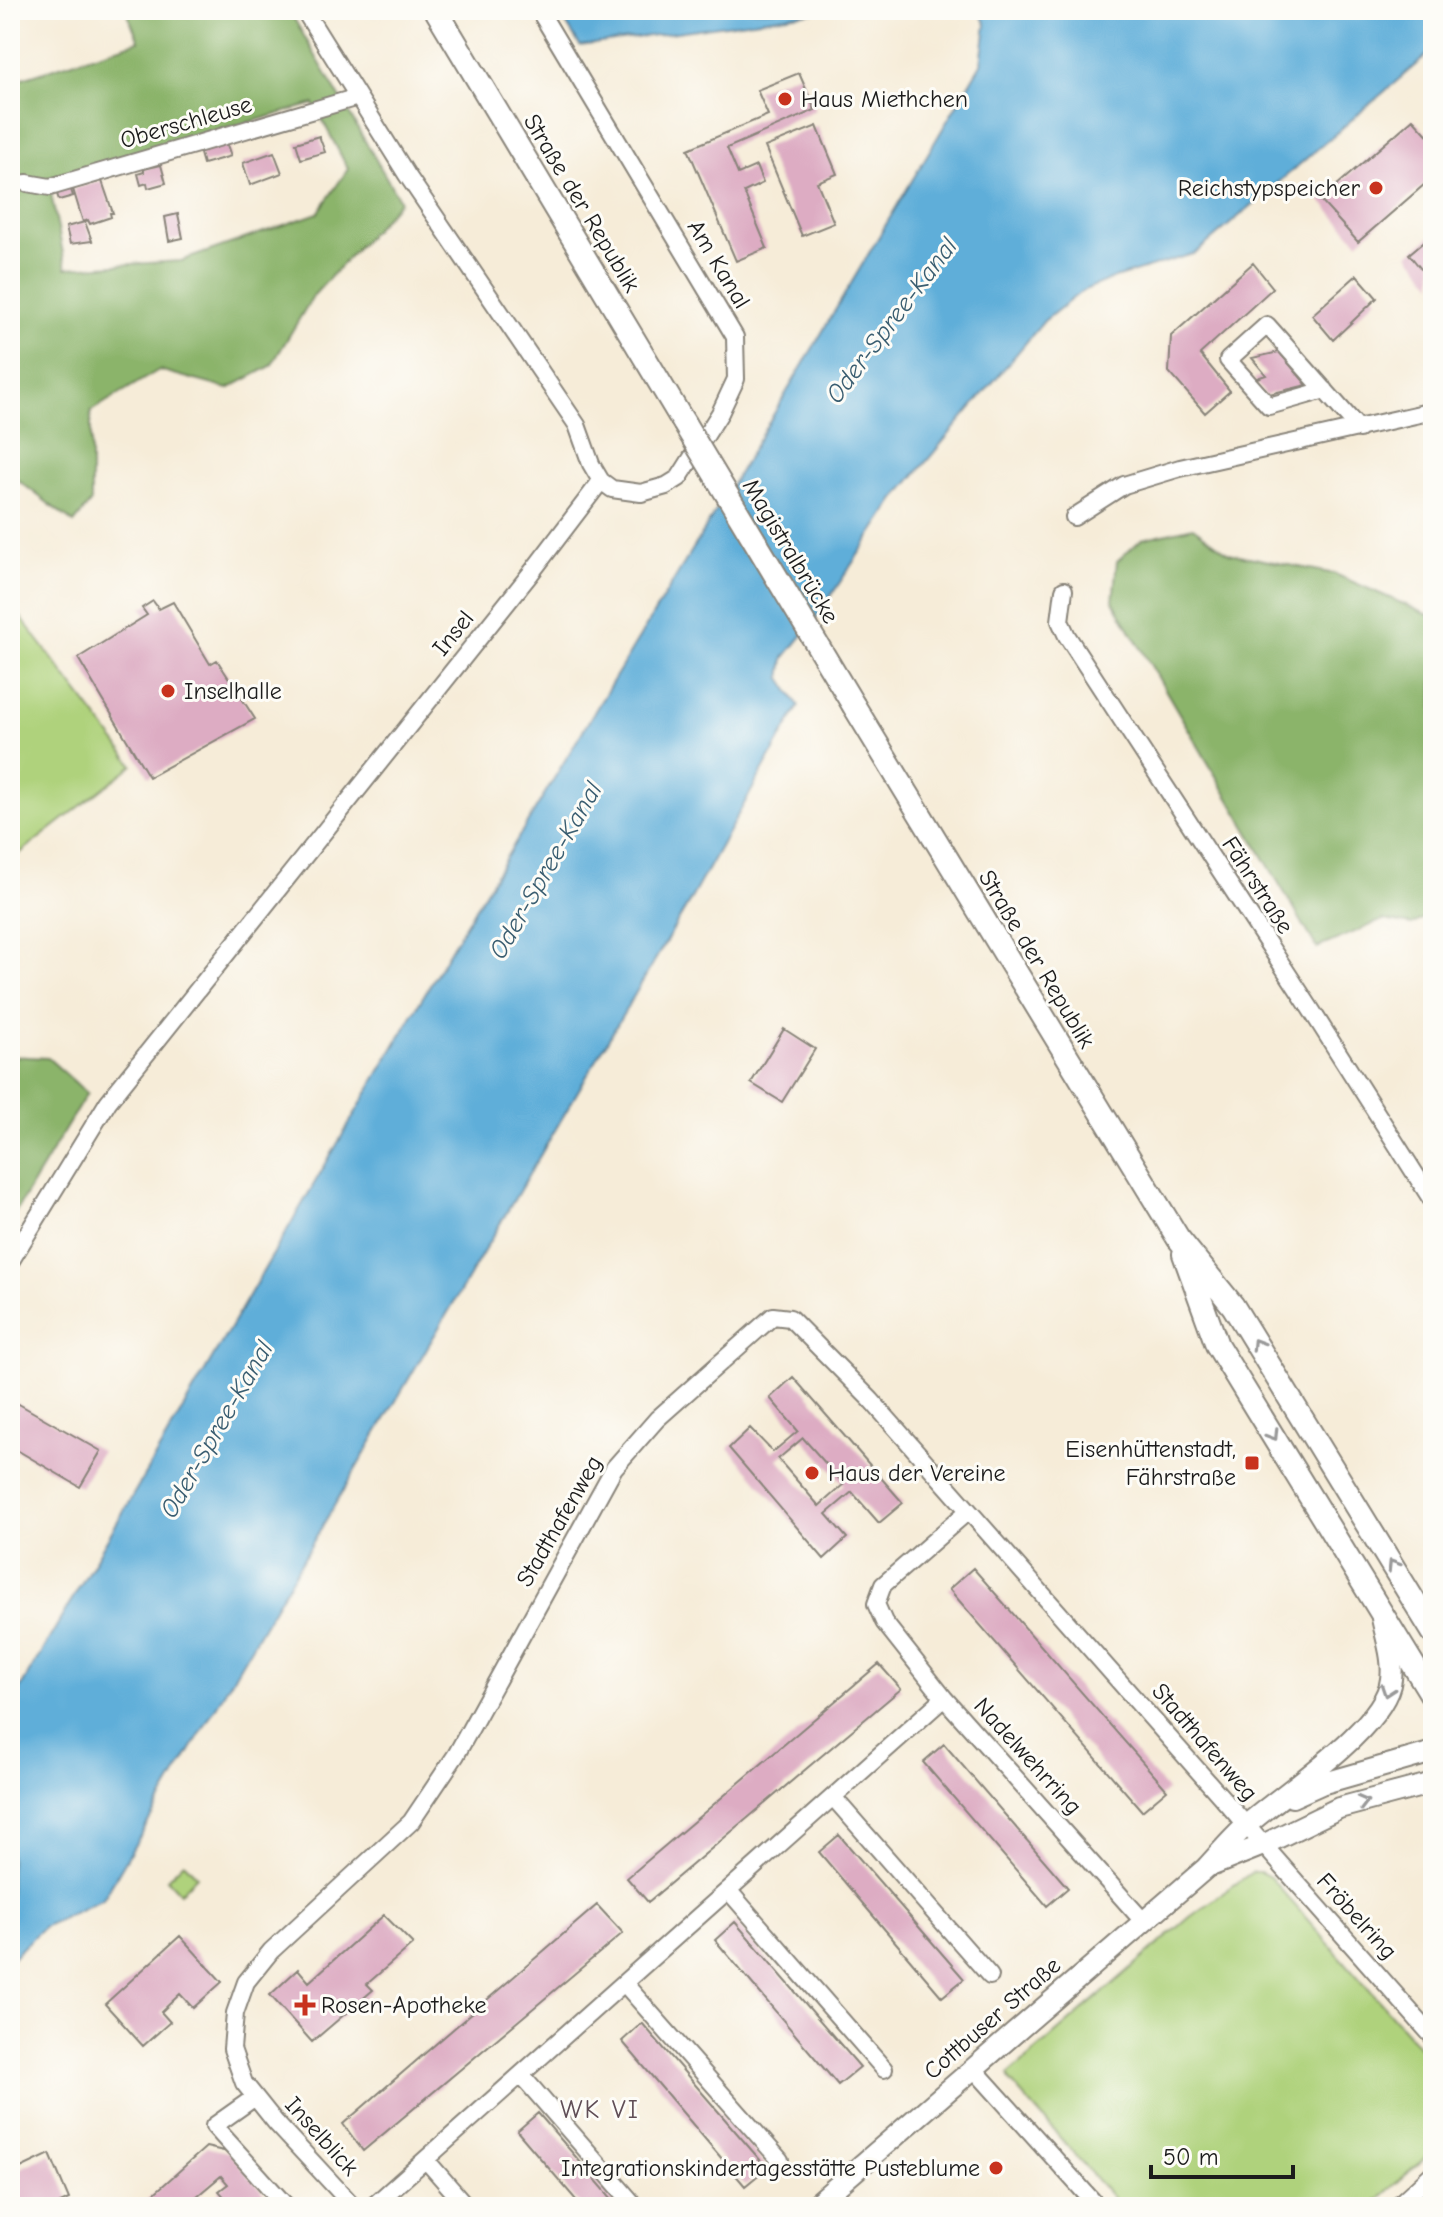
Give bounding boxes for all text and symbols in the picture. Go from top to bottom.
place label: Haus Miethchen [801,85,968,113]
street label: Oberschleuse [117,90,255,154]
marker: Haus Miethchen [776,90,794,108]
street label: Straße der Republik [518,109,646,297]
place label: Reichstypspeicher [1178,174,1360,202]
marker: Reichstypspeicher [1367,179,1385,197]
street label: Am Kanal [682,215,756,313]
water label: Oder-Spree-Kanal [820,232,964,409]
street label: Magistralbrücke [737,474,845,628]
street label: Insel [426,605,480,661]
place label: Inselhalle [184,677,282,705]
marker: Inselhalle [159,682,177,700]
water label: Oder-Spree-Kanal [483,776,609,964]
street label: Fährstraße [1216,831,1300,939]
street label: Straße der Republik [973,865,1101,1053]
water label: Oder-Spree-Kanal [154,1335,280,1523]
one-way arrow [1251,1338,1266,1353]
one-way arrow [1263,1426,1279,1441]
place label: Eisenhüttenstadt, Fährstraße [1065,1435,1236,1491]
street label: Stadthafenweg [510,1450,608,1592]
marker: Eisenhüttenstadt, Fährstraße [1243,1454,1261,1472]
place label: Haus der Vereine [828,1459,1006,1487]
marker: Haus der Vereine [803,1464,821,1482]
one-way arrow [1387,1559,1402,1574]
street label: Stadthafenweg [1146,1677,1264,1807]
one-way arrow [1380,1683,1396,1697]
street label: Nadelwehrring [968,1692,1088,1820]
one-way arrow [1356,1794,1370,1811]
street label: Fröbelring [1311,1867,1403,1965]
street label: Cottbuser Straße [918,1951,1066,2085]
place label: Rosen-Apotheke [321,1991,487,2019]
marker: Rosen-Apotheke [296,1996,314,2014]
street label: Inselblick [279,2091,365,2182]
district label: WK VI [560,2095,640,2125]
scale bar [1151,2129,1293,2179]
text: 50 m [1163,2143,1219,2171]
place label: Integrationskindertagesstätte Pusteblume [561,2154,980,2182]
marker: Integrationskindertagesstätte Pusteblume [987,2159,1005,2177]

